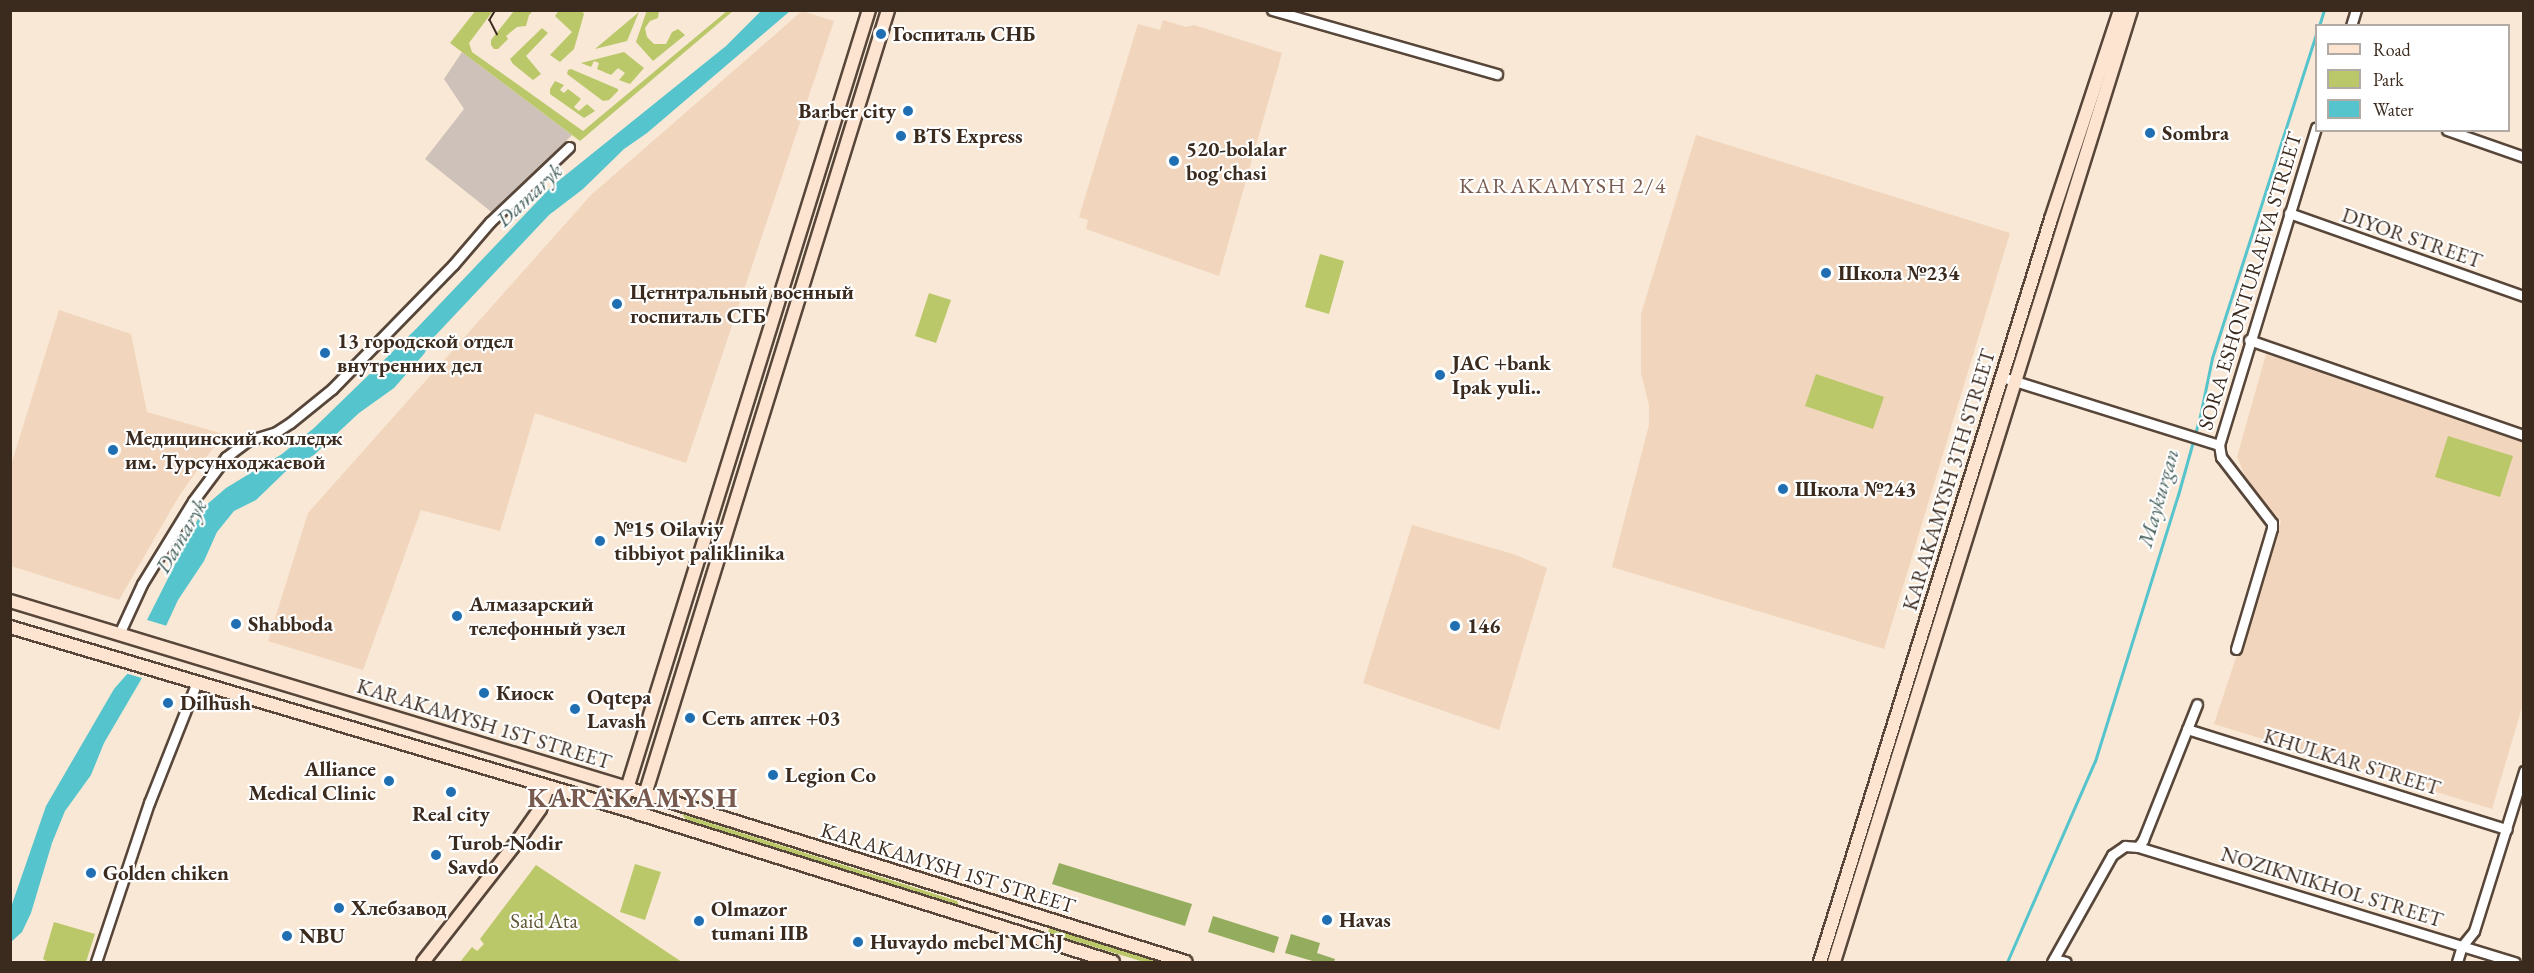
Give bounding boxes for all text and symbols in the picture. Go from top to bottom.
place label: Госпиталь СНБ [893,21,1036,47]
legend [2315,24,2510,132]
marker: Госпиталь СНБ [874,27,888,41]
text: Road [2373,38,2411,61]
text: Park [2373,68,2404,91]
place label: Barber city [798,98,896,124]
text: Water [2373,98,2414,121]
marker: Barber city [901,104,915,118]
place label: Sombra [2162,120,2229,146]
place label: BTS Express [913,123,1023,149]
marker: Sombra [2143,126,2157,140]
marker: BTS Express [894,129,908,143]
street label: SORA ESHONTURAEVA STREET [2193,129,2307,433]
place label: 520-bolalar bog'chasi [1186,136,1287,186]
marker: 520-bolalar bog'chasi [1167,154,1181,168]
water label: Damaryk [490,157,568,233]
district label: KARAKAMYSH 2/4 [1459,173,1667,199]
street label: DIYOR STREET [2339,202,2485,274]
place label: Школа №234 [1838,260,1959,286]
marker: Школа №234 [1819,266,1833,280]
place label: Цетнтральный военный госпиталь СГБ [630,279,854,329]
marker: Цетнтральный военный госпиталь СГБ [608,295,626,313]
place label: 13 городской отдел внутренних дел [337,328,514,378]
marker: 13 городской отдел внутренних дел [318,346,332,360]
street label: KARAKAMYSH 3TH STREET [1897,346,2001,614]
place label: JAC +bank Ipak yuli.. [1452,350,1551,400]
marker: JAC +bank Ipak yuli.. [1433,368,1447,382]
place label: Медицинский колледж им. Турсунходжаевой [125,425,343,475]
marker: Медицинский колледж им. Турсунходжаевой [106,443,120,457]
water label: Maykurgan [2131,446,2185,550]
place label: Школа №243 [1795,476,1916,502]
marker: Школа №243 [1776,482,1790,496]
water label: Damaryk [149,494,213,578]
place label: №15 Oilaviy tibbiyot paliklinika [614,516,785,566]
marker: №15 Oilaviy tibbiyot paliklinika [591,532,609,550]
place label: Алмазарский телефонный узел [469,591,626,641]
marker: Алмазарский телефонный узел [450,609,464,623]
place label: Shabboda [248,611,333,637]
place label: 146 [1467,613,1500,639]
marker: Shabboda [229,617,243,631]
marker: 146 [1448,619,1462,633]
street label: KARAKAMYSH 1ST STREET [354,673,614,775]
place label: Киоск [496,680,554,706]
place label: Oqtepa Lavash [587,684,652,734]
marker: Киоск [477,686,491,700]
place label: Dilhush [180,690,251,716]
marker: Dilhush [161,696,175,710]
marker: Oqtepa Lavash [568,702,582,716]
place label: Сеть аптек +03 [702,705,841,731]
marker: Сеть аптек +03 [683,711,697,725]
street label: KHULKAR STREET [2261,723,2443,801]
place label: Alliance Medical Clinic [248,756,376,806]
place label: Legion Co [785,762,876,788]
marker: Legion Co [766,768,780,782]
marker: Alliance Medical Clinic [380,772,398,790]
district label: KARAKAMYSH [527,782,739,814]
marker: Real city [444,785,458,799]
place label: Real city [412,801,490,827]
street label: KARAKAMYSH 1ST STREET [818,817,1078,919]
place label: Turob-Nodir Savdo [448,830,563,880]
street label: NOZIKNIKHOL STREET [2218,841,2446,933]
marker: Turob-Nodir Savdo [429,848,443,862]
place label: Golden chiken [103,860,229,886]
marker: Golden chiken [84,866,98,880]
place label: Хлебзавод [351,895,447,921]
place label: Olmazor tumani IIB [711,896,808,946]
marker: Хлебзавод [332,901,346,915]
place label: Havas [1339,907,1391,933]
park label: Said Ata [510,908,578,934]
marker: Havas [1320,913,1334,927]
marker: Olmazor tumani IIB [692,914,706,928]
place label: NBU [299,923,345,949]
marker: NBU [280,929,294,943]
place label: Huvaydo mebel MChJ [870,929,1063,955]
marker: Huvaydo mebel MChJ [851,935,865,949]

